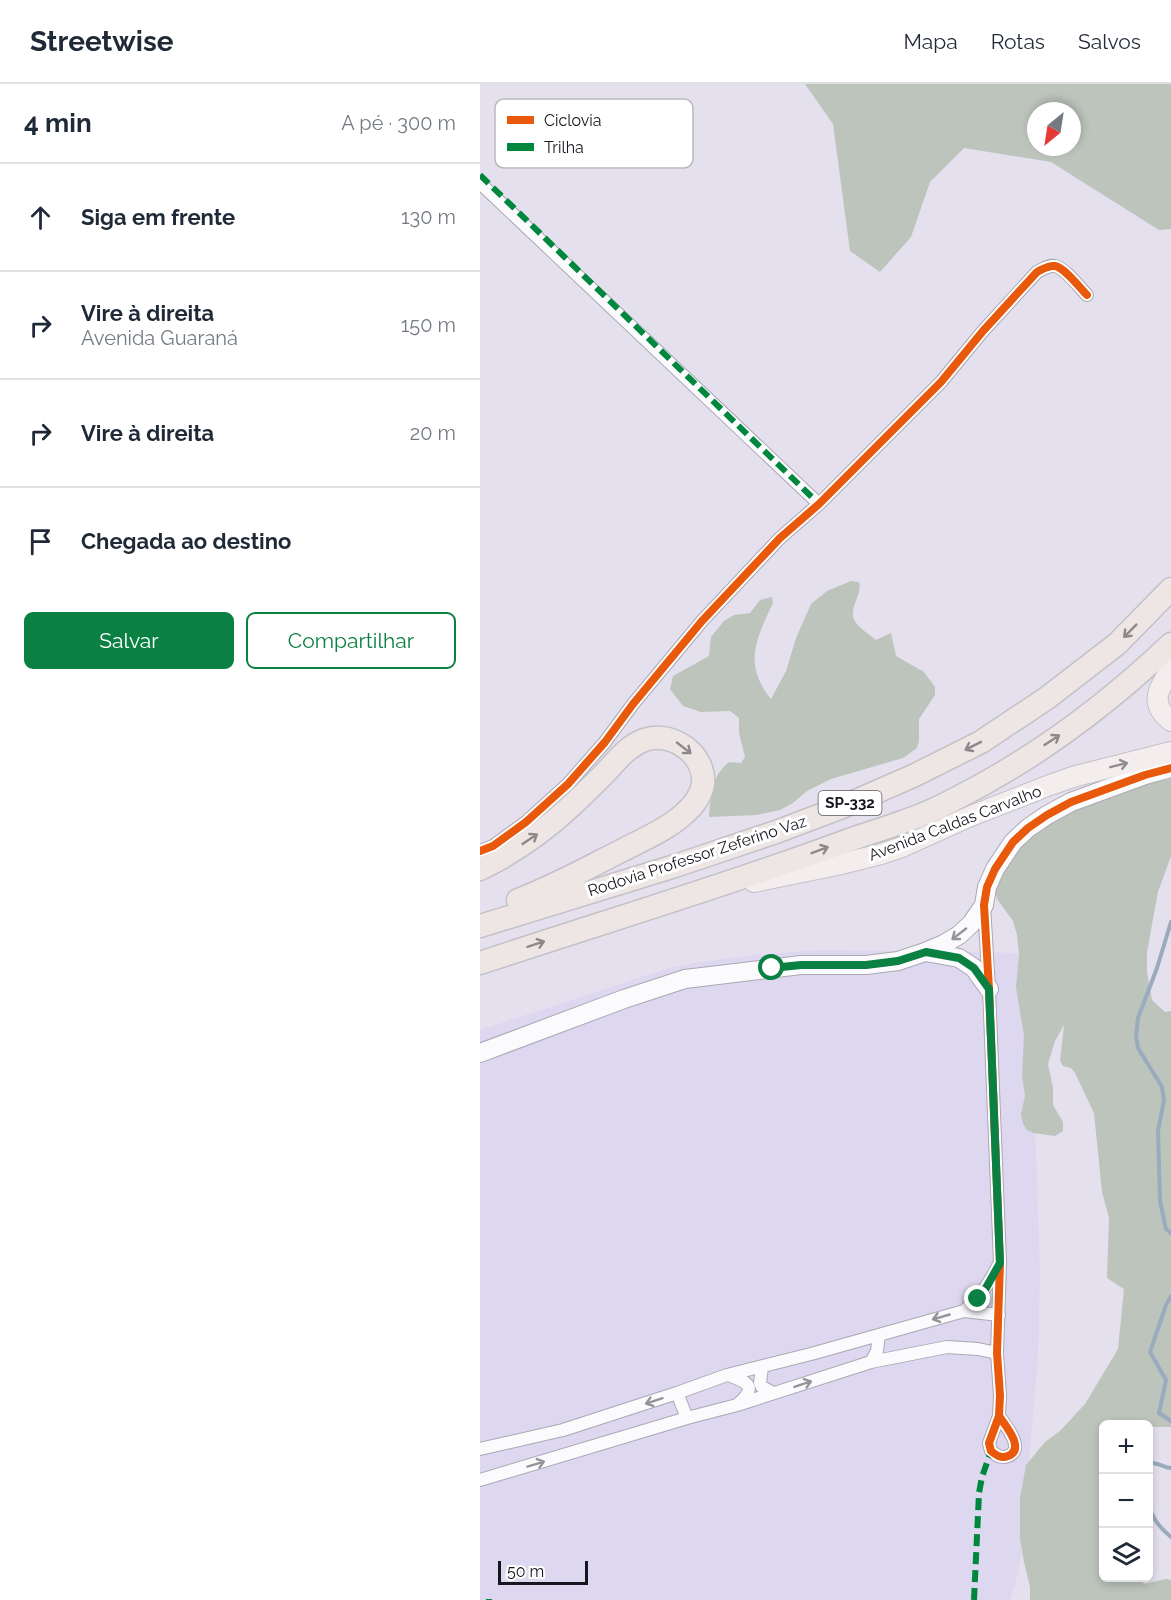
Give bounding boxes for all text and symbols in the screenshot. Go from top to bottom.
text: Streetwise [30,25,174,58]
text: Mapa [904,29,958,54]
text: Rotas [991,29,1045,54]
text: Salvos [1078,29,1141,54]
legend [495,99,693,168]
north arrow [1027,102,1081,156]
text: 4 min [24,108,92,138]
text: A pé · 300 m [341,111,456,135]
text: Ciclovia [544,111,602,130]
text: Trilha [544,138,584,157]
icon: ahead [24,201,57,234]
text: Siga em frente [81,204,235,230]
text: 130 m [401,205,456,229]
text: Vire à direita [81,300,214,326]
icon: right [24,309,57,342]
text: 150 m [401,313,456,337]
text: Avenida Guaraná [81,326,238,350]
icon: right [24,417,57,450]
text: Vire à direita [81,420,214,446]
text: 20 m [410,421,456,445]
icon: arrive [24,525,57,558]
text: Chegada ao destino [81,528,291,554]
button: Salvar [24,612,234,669]
button: Compartilhar [246,612,456,669]
one-way arrow [1123,623,1137,638]
one-way arrow [1044,734,1061,747]
one-way arrow [676,741,692,754]
one-way arrow [965,741,983,752]
one-way arrow [1109,759,1128,770]
street label: Avenida Caldas Carvalho [866,781,1044,865]
road number: SP-332 [818,791,881,815]
street label: Rodovia Professor Zeferino Vaz [585,812,809,900]
one-way arrow [522,833,538,845]
one-way arrow [811,844,829,855]
one-way arrow [951,927,967,940]
one-way arrow [526,938,545,949]
route start [758,954,784,980]
route end [964,1285,990,1311]
one-way arrow [932,1312,951,1323]
one-way arrow [793,1377,812,1388]
one-way arrow [645,1396,664,1407]
map controls [1099,1420,1153,1582]
button: + [1099,1420,1153,1474]
one-way arrow [526,1458,545,1469]
button: − [1099,1474,1153,1528]
button: layers [1099,1528,1153,1582]
scale bar [498,1558,588,1586]
text: 50 m [507,1562,544,1581]

